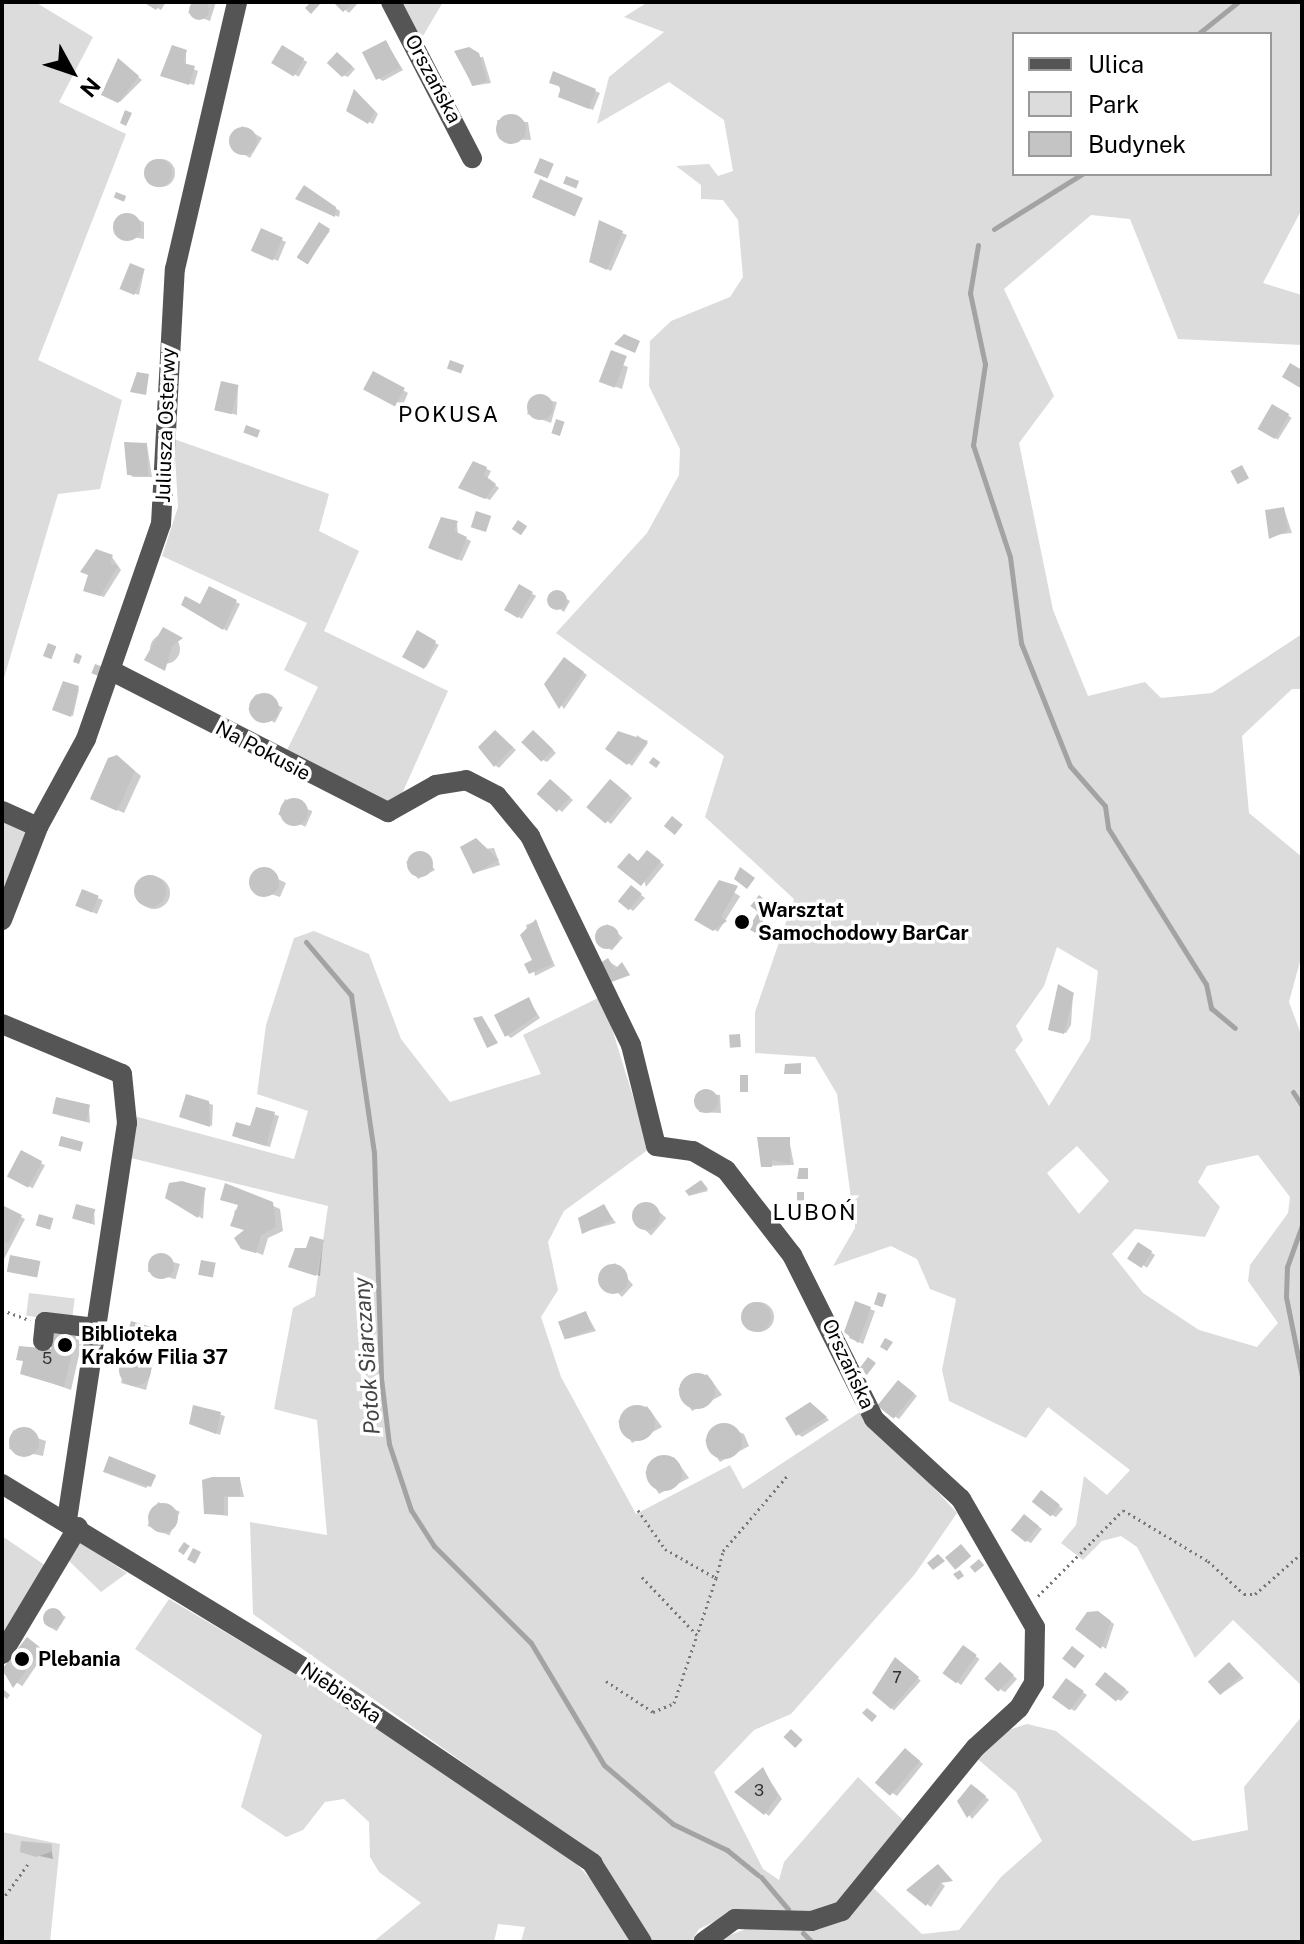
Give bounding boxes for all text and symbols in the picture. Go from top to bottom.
street label: Orszańska [400,31,466,127]
north arrow [32,32,112,112]
legend [1012,32,1272,176]
text: Ulica [1088,50,1144,78]
text: N [75,72,106,102]
text: Park [1088,90,1139,118]
text: Budynek [1088,130,1186,158]
street label: Juliusza Osterwy [151,347,181,503]
district label: POKUSA [398,402,500,428]
street label: Na Pokusie [212,716,314,786]
place label: Warsztat Samochodowy BarCar [758,898,969,945]
marker: Warsztat Samochodowy BarCar [733,913,751,931]
district label: LUBOŃ [772,1200,858,1226]
water label: Potok Siarczany [348,1276,386,1436]
street label: Orszańska [817,1315,879,1413]
place label: Biblioteka Kraków Filia 37 [81,1322,228,1369]
marker: Biblioteka Kraków Filia 37 [56,1336,74,1354]
house number: 5 [42,1349,52,1369]
place label: Plebania [38,1647,121,1671]
marker: Plebania [13,1650,31,1668]
street label: Niebieska [296,1657,386,1729]
house number: 7 [892,1668,902,1688]
house number: 3 [754,1781,764,1801]

